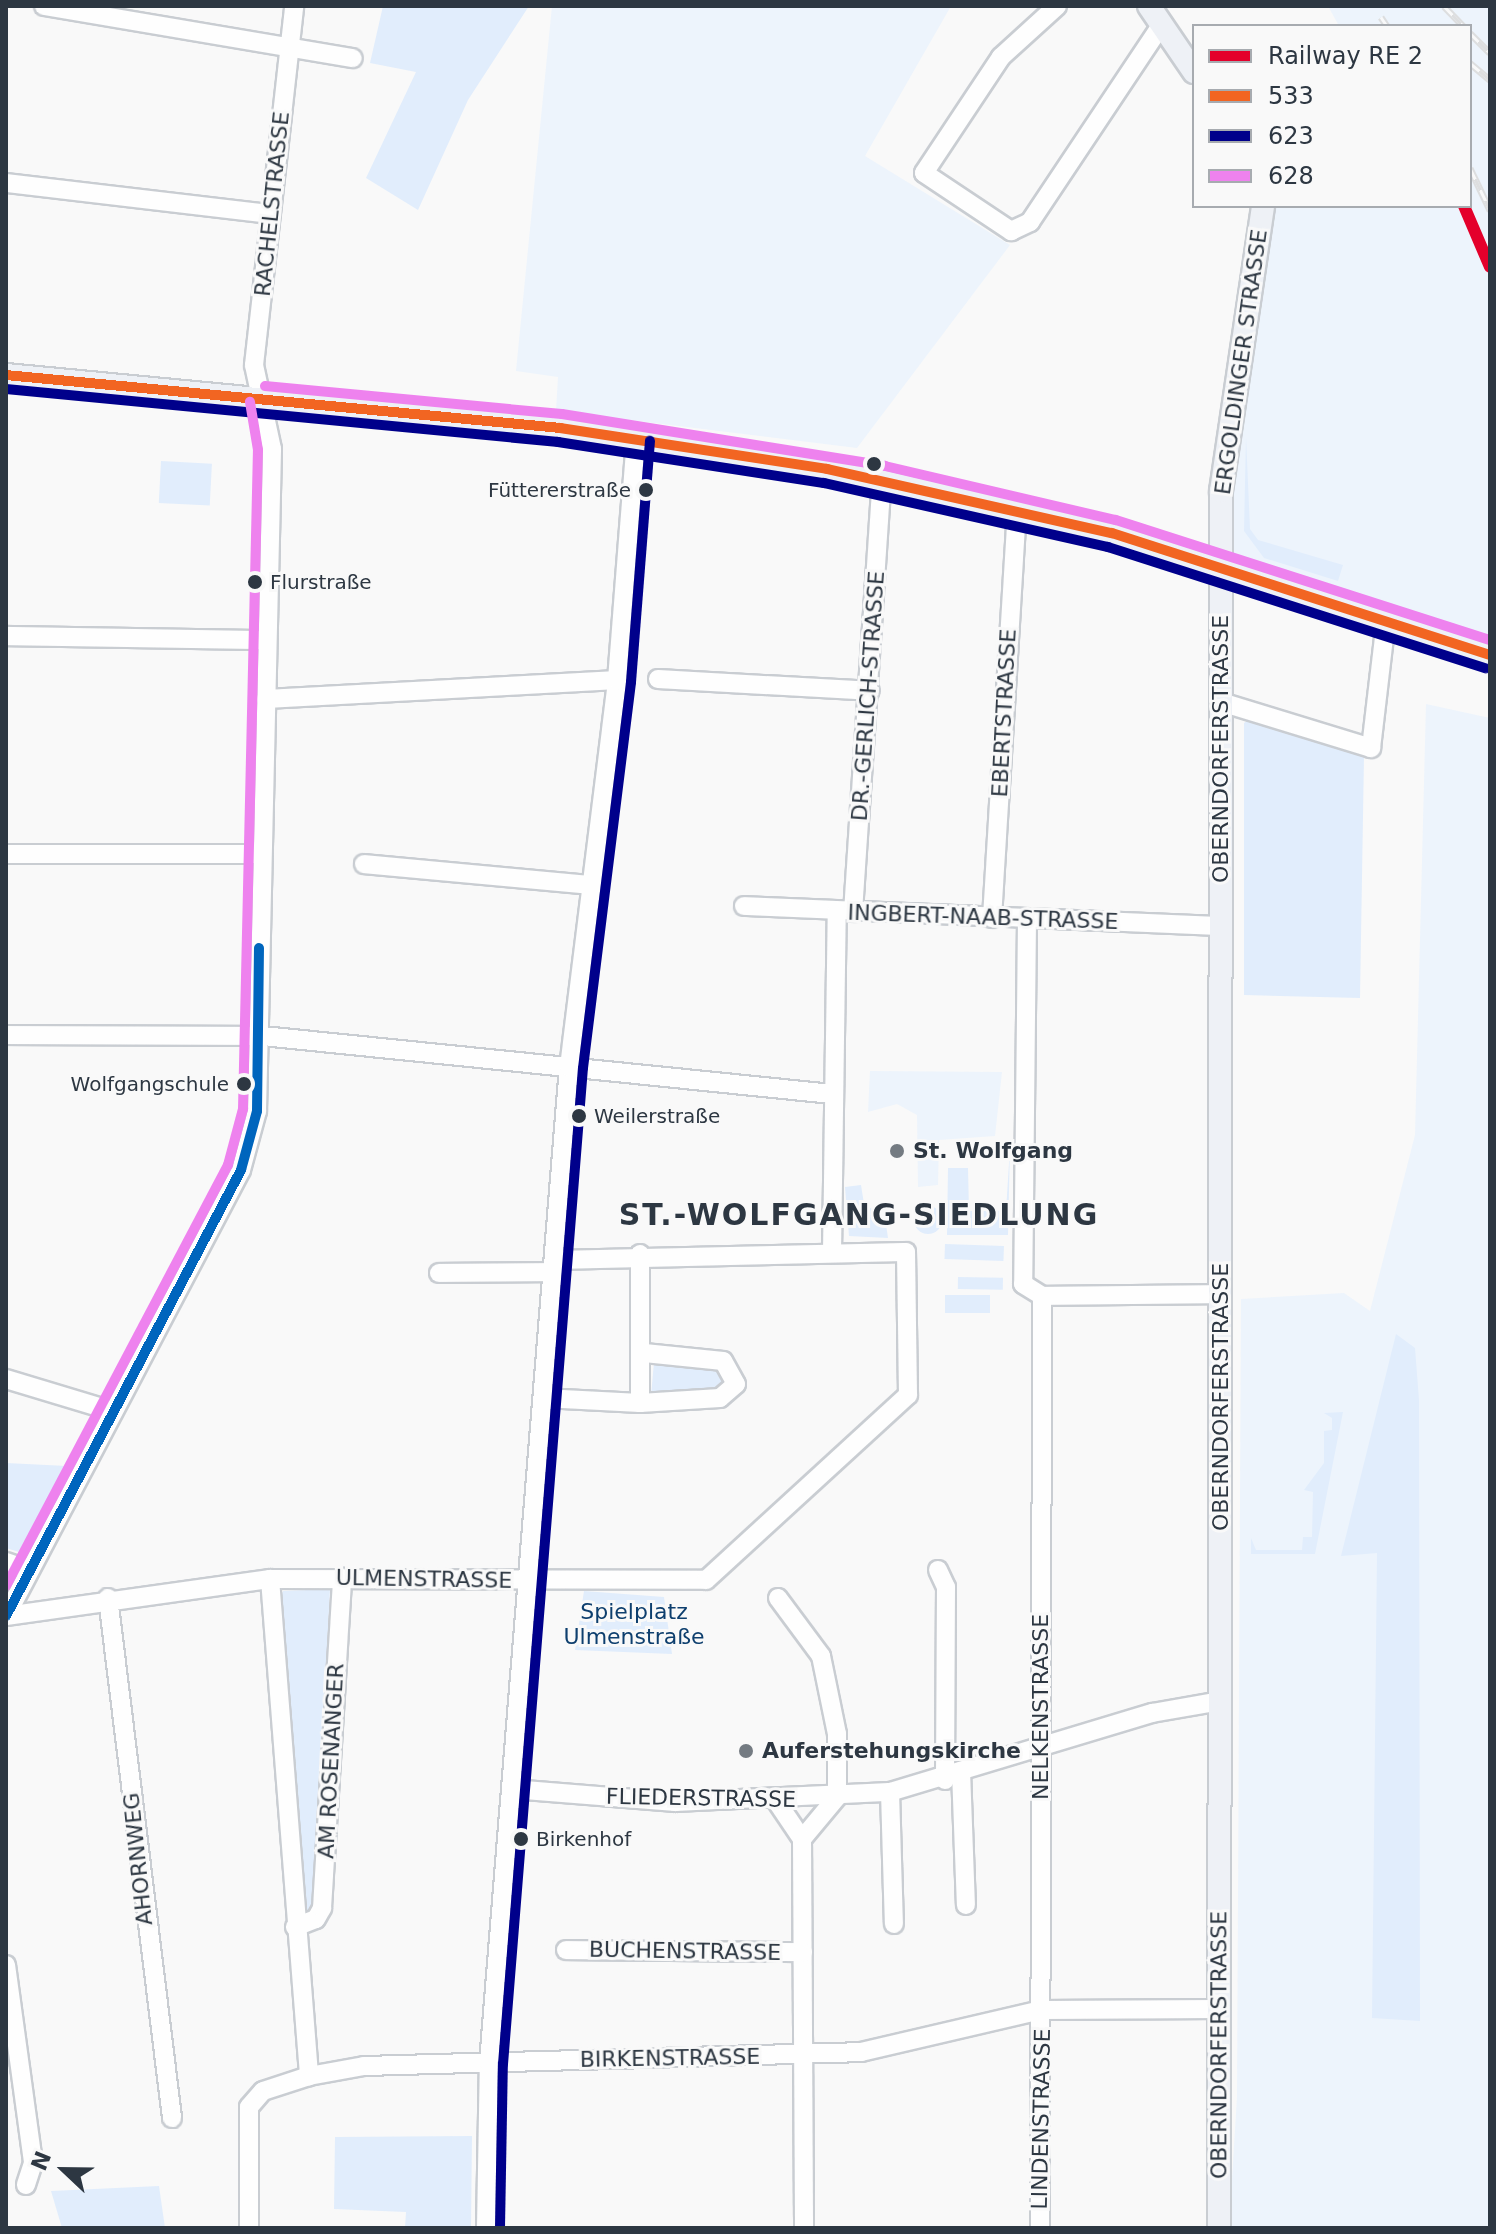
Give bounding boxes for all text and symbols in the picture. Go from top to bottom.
legend [1192,24,1472,208]
text: Railway RE 2 [1268,42,1423,70]
text: 533 [1268,82,1314,110]
street label: RACHELSTRASSE [249,110,295,298]
text: 623 [1268,122,1314,150]
text: 628 [1268,162,1314,190]
street label: ERGOLDINGER STRASSE [1209,228,1273,496]
unlabelled marker [866,456,882,472]
place label: Füttererstraße [488,478,631,502]
marker: Füttererstraße [638,482,654,498]
place label: Flurstraße [270,570,372,594]
street label: DR.-GERLICH-STRASSE [846,570,890,822]
marker: Flurstraße [247,574,263,590]
street label: OBERNDORFERSTRASSE [1208,615,1234,883]
street label: EBERTSTRASSE [986,628,1022,798]
street label: INGBERT-NAAB-STRASSE [847,899,1119,935]
place label: Wolfgangschule [71,1072,229,1096]
marker: Wolfgangschule [236,1076,252,1092]
place label: Weilerstraße [594,1104,720,1128]
marker: Weilerstraße [571,1108,587,1124]
place label: St. Wolfgang [913,1138,1073,1164]
marker: St. Wolfgang [888,1142,906,1160]
district label: ST.-WOLFGANG-SIEDLUNG [619,1197,1099,1233]
street label: OBERNDORFERSTRASSE [1208,1263,1234,1531]
street label: ULMENSTRASSE [336,1564,512,1594]
park label: Spielplatz Ulmenstraße [563,1598,705,1650]
street label: NELKENSTRASSE [1028,1614,1054,1800]
street label: AM ROSENANGER [313,1663,349,1859]
place label: Auferstehungskirche [762,1738,1021,1764]
marker: Auferstehungskirche [737,1742,755,1760]
street label: FLIEDERSTRASSE [606,1783,796,1813]
street label: AHORNWEG [118,1791,158,1927]
place label: Birkenhof [536,1827,631,1851]
marker: Birkenhof [513,1831,529,1847]
street label: OBERNDORFERSTRASSE [1206,1911,1232,2179]
street label: BUCHENSTRASSE [589,1936,781,1966]
street label: LINDENSTRASSE [1026,2028,1056,2210]
street label: BIRKENSTRASSE [580,2043,760,2073]
north arrow [24,2130,104,2210]
text: N [26,2148,56,2174]

